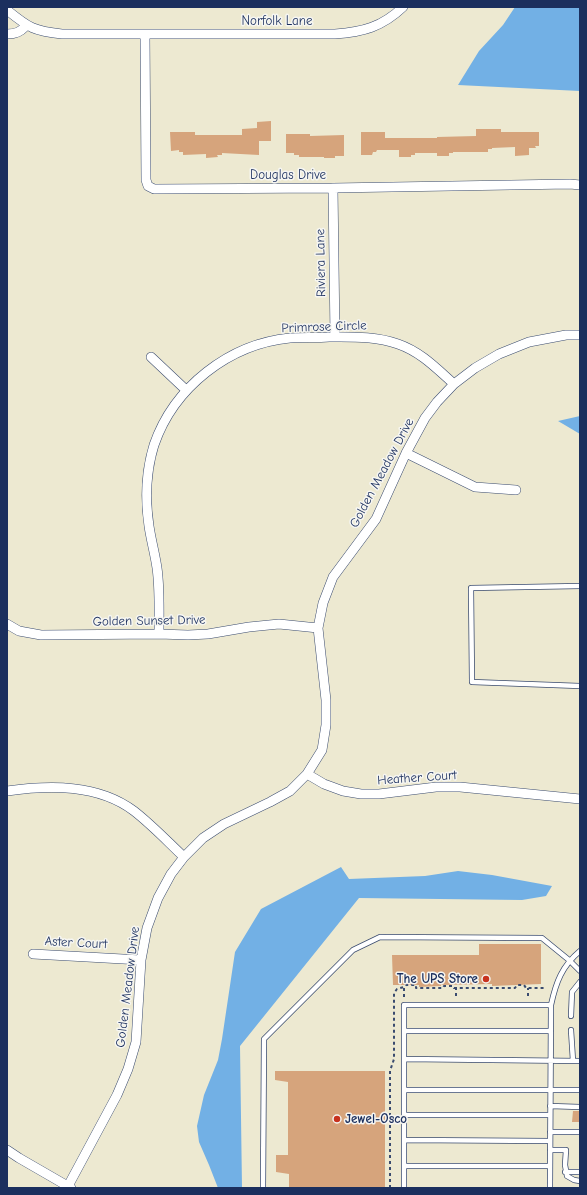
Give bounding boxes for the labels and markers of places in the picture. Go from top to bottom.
place label: The UPS Store [397,971,478,987]
marker: The UPS Store [481,974,491,984]
place label: Jewel-Osco [345,1111,407,1127]
marker: Jewel-Osco [332,1114,342,1124]

